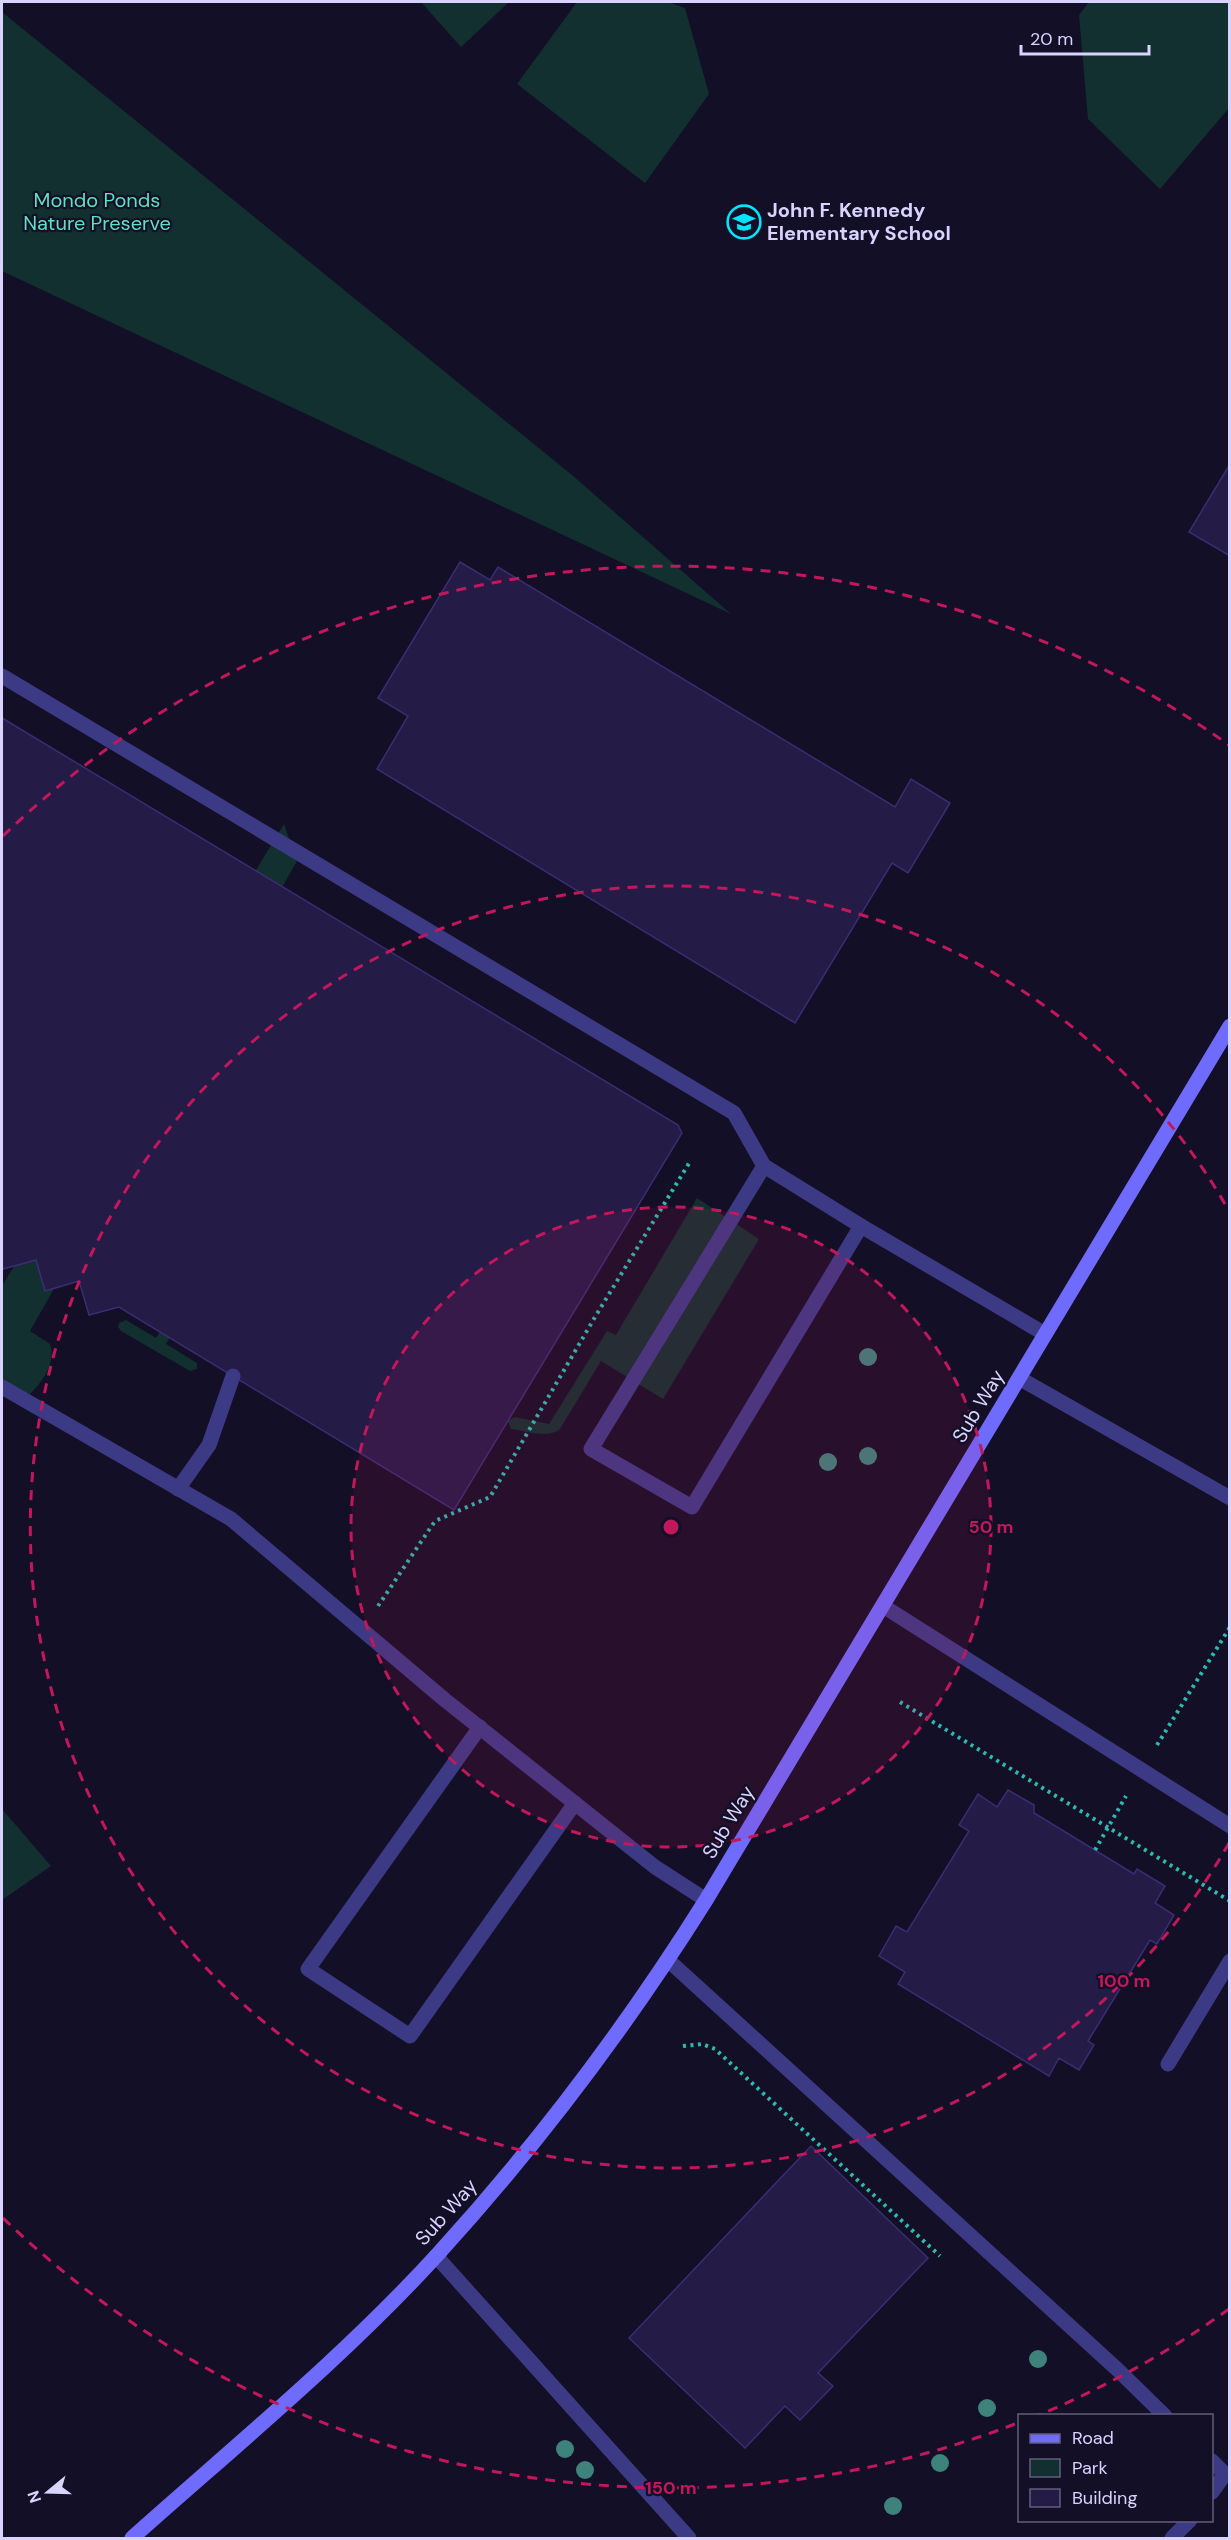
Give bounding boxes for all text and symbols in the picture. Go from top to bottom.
scale bar [1021,18,1148,56]
text: 20 m [1030,27,1073,51]
park label: Mondo Ponds Nature Preserve [23,187,171,236]
place label: John F. Kennedy Elementary School [767,197,951,246]
school or university icon: John F. Kennedy Elementary School [726,204,762,240]
street label: Sub Way [946,1365,1010,1447]
text: 50 m [968,1515,1014,1539]
centre of rings [661,1517,681,1537]
street label: Sub Way [696,1781,760,1863]
text: 100 m [1097,1969,1151,1993]
street label: Sub Way [409,2173,483,2251]
legend [1018,2414,1213,2522]
text: Road [1072,2426,1114,2450]
text: Park [1072,2456,1108,2480]
north arrow [18,2462,78,2522]
text: 150 m [645,2476,697,2500]
text: Building [1072,2486,1137,2510]
text: N [22,2488,46,2506]

